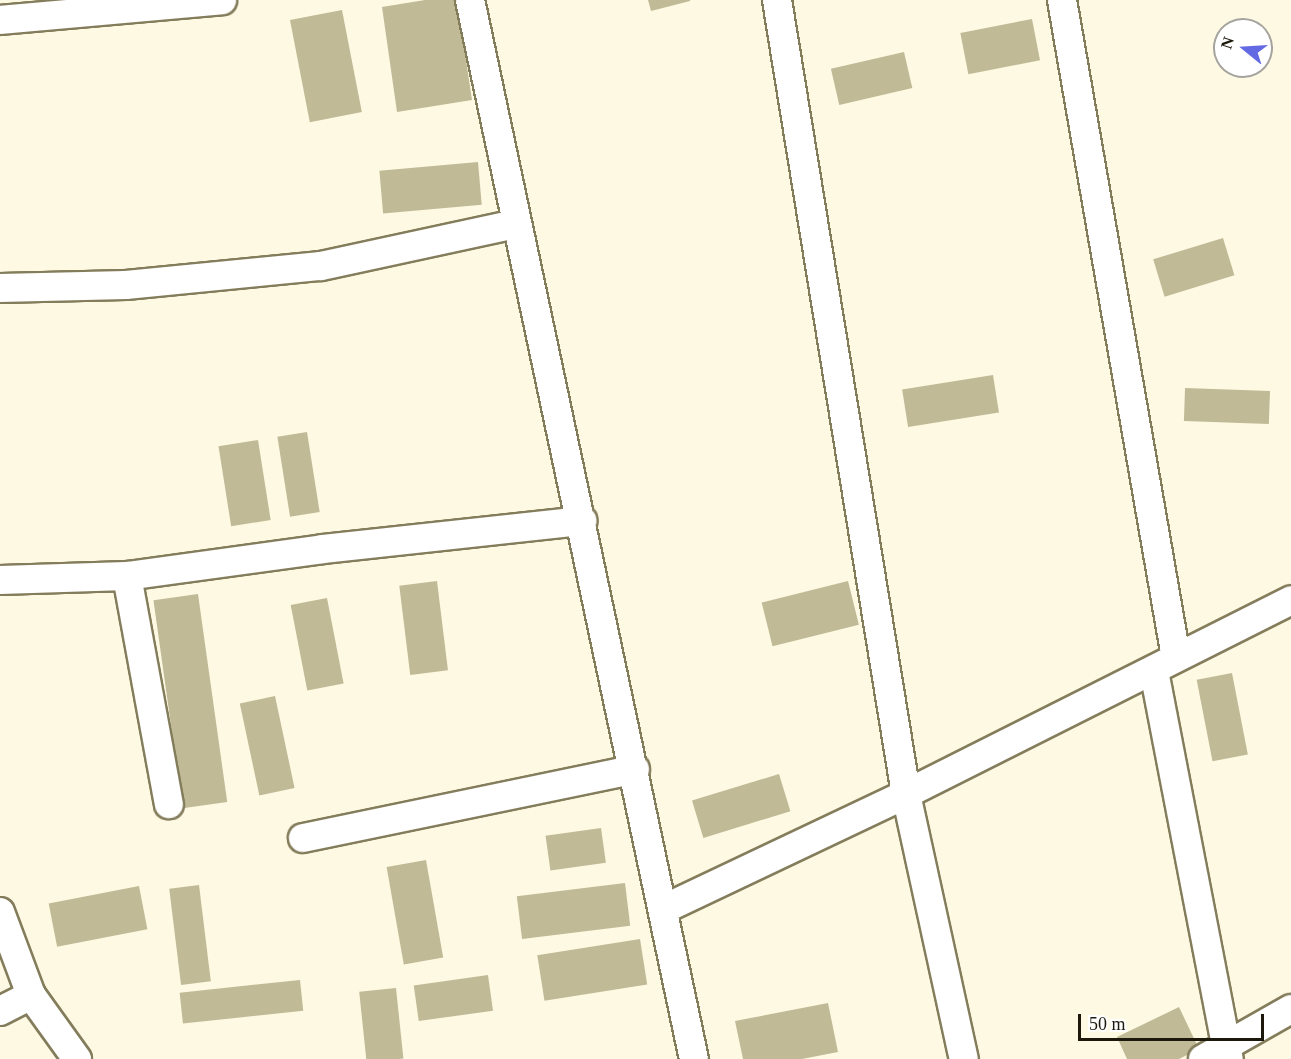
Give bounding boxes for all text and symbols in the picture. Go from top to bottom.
north arrow [1213,18,1273,78]
text: N [1217,35,1237,51]
scale bar [1081,1002,1267,1040]
text: 50 m [1089,1014,1126,1034]

